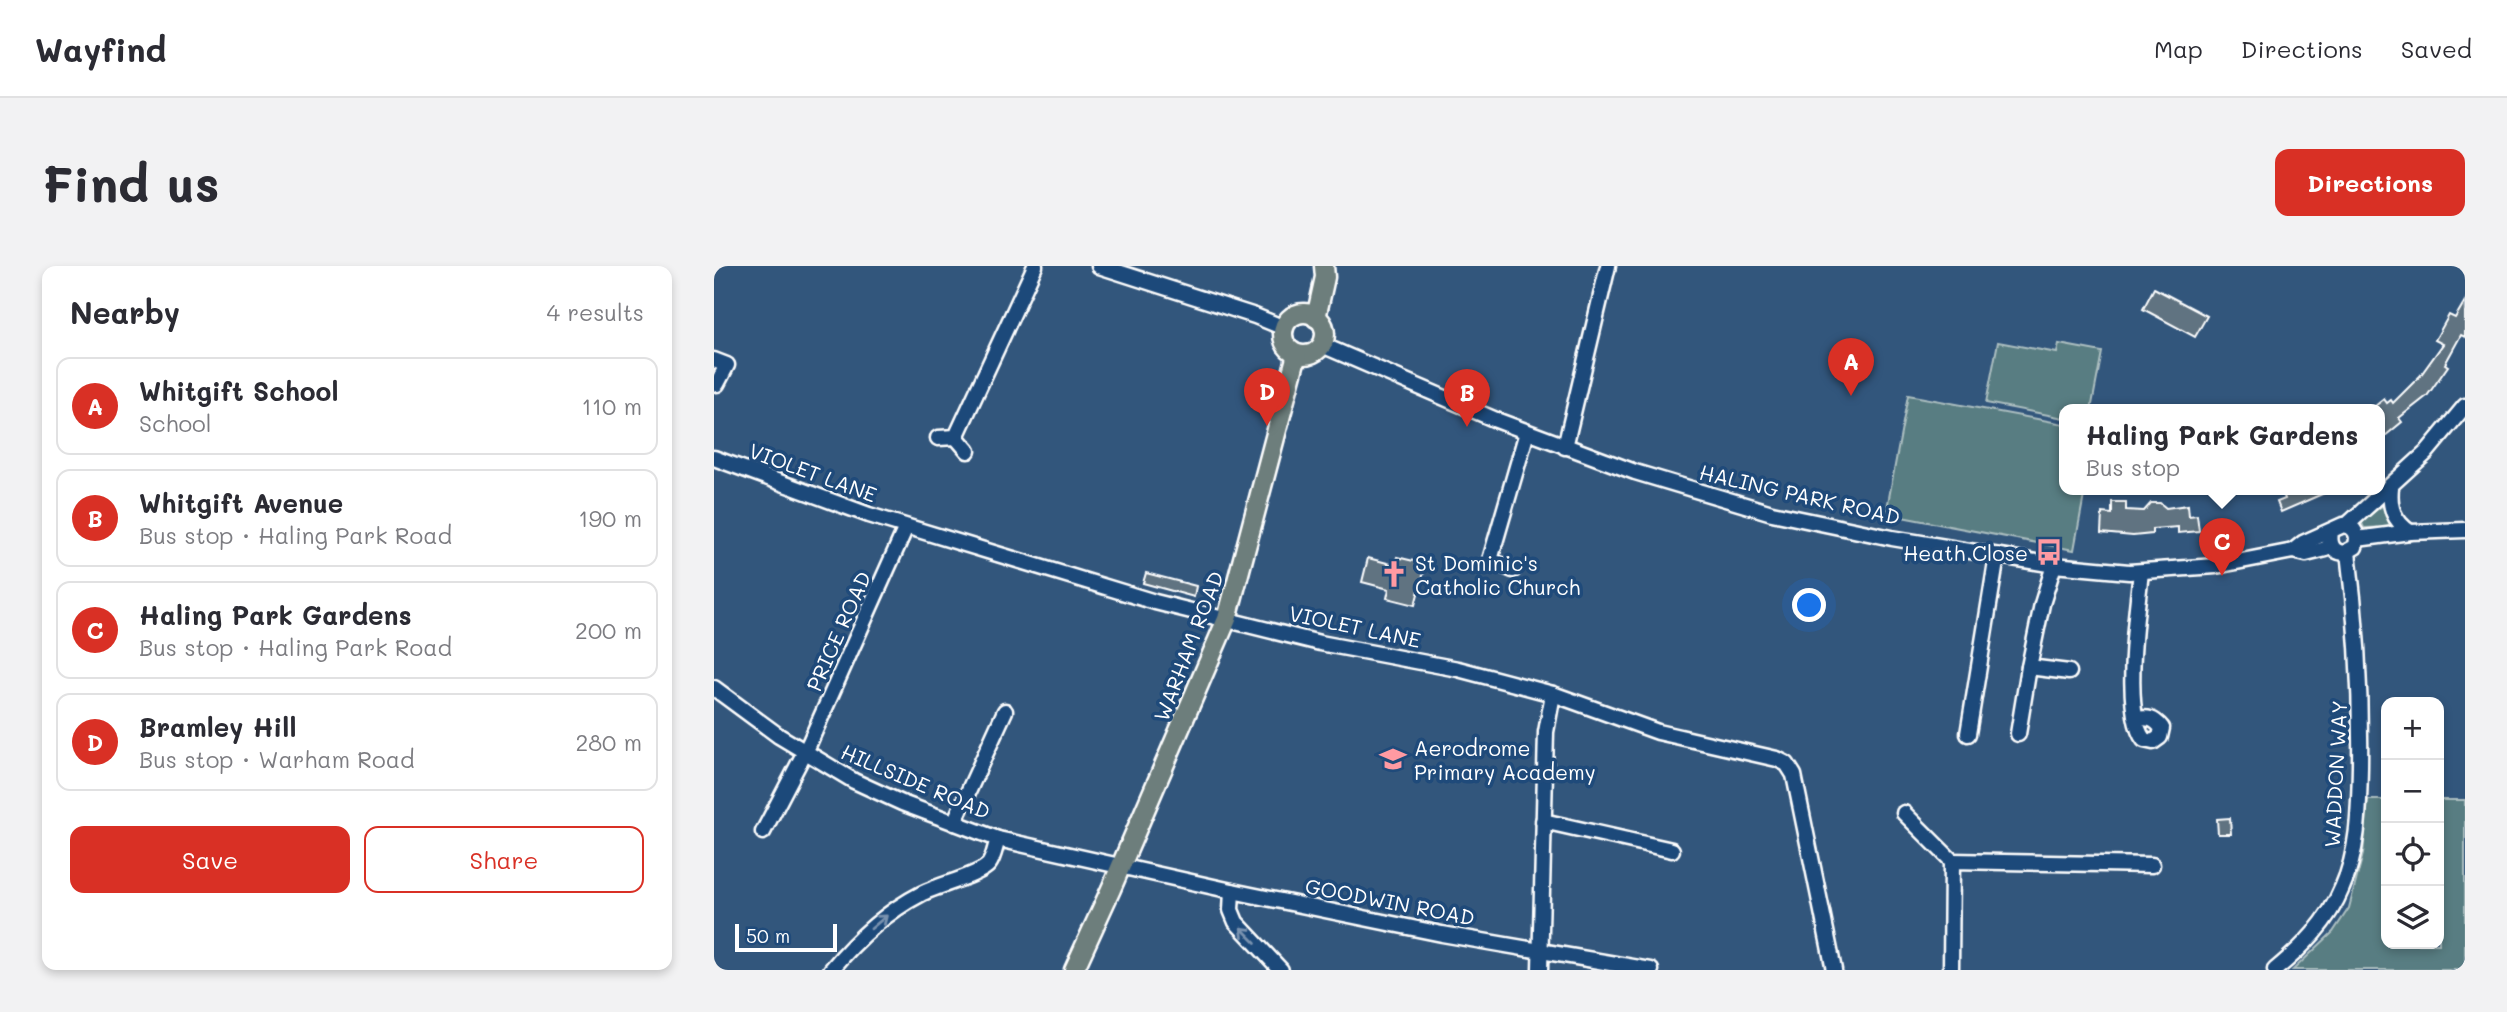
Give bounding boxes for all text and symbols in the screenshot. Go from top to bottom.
text: Wayfind [35,27,166,70]
text: Map [2154,33,2203,64]
text: Directions [2241,33,2363,64]
text: Saved [2401,33,2472,64]
button: Directions [2275,149,2465,216]
text: Find us [42,151,220,214]
text: Nearby [70,292,180,332]
text: 4 results [547,297,644,327]
pin: A [1828,338,1874,396]
pin: D [1244,368,1290,426]
pin: B [1444,369,1490,427]
text: Whitgift School [139,374,338,408]
text: A [87,391,103,421]
text: 110 m [582,391,642,421]
popup [2059,404,2385,495]
text: School [139,408,212,438]
text: Haling Park Gardens [2086,418,2358,452]
street label: VIOLET LANE [745,436,881,508]
text: Bus stop [2086,452,2180,482]
street label: HALING PARK ROAD [1697,458,1903,530]
text: Whitgift Avenue [139,486,343,520]
text: B [87,503,103,533]
text: 190 m [578,503,642,533]
pin: C [2199,518,2245,576]
text: Bus stop · Haling Park Road [139,520,452,550]
bus stop icon: Heath Close [2034,537,2064,567]
place label: Heath Close [1903,539,2028,566]
place label: St Dominic's Catholic Church [1415,549,1580,600]
church icon: St Dominic's Catholic Church [1379,559,1409,589]
street label: PRICE ROAD [800,567,876,695]
street label: WARHAM ROAD [1147,567,1229,725]
your location [1792,588,1826,622]
text: Haling Park Gardens [139,598,412,632]
street label: VIOLET LANE [1287,599,1423,653]
text: C [86,615,104,645]
text: 200 m [575,615,642,645]
text: Bus stop · Haling Park Road [139,632,452,662]
map controls [2381,697,2444,949]
button: + [2381,697,2444,760]
street label: WADDON WAY [2318,700,2352,848]
text: Bramley Hill [139,710,296,744]
text: D [87,727,103,757]
text: 280 m [575,727,642,757]
place label: Aerodrome Primary Academy [1414,734,1596,785]
street label: HILLSIDE ROAD [837,737,995,825]
text: Bus stop · Warham Road [139,744,415,774]
school or university icon: Aerodrome Primary Academy [1378,744,1408,774]
button: − [2381,760,2444,823]
button: locate [2381,823,2444,886]
button: Save [70,826,350,893]
button: Share [364,826,644,893]
street label: GOODWIN ROAD [1303,871,1477,931]
button: layers [2381,886,2444,949]
one-way arrow [870,914,888,930]
scale bar [735,921,836,953]
text: 50 m [746,923,790,948]
one-way arrow [1239,926,1256,943]

